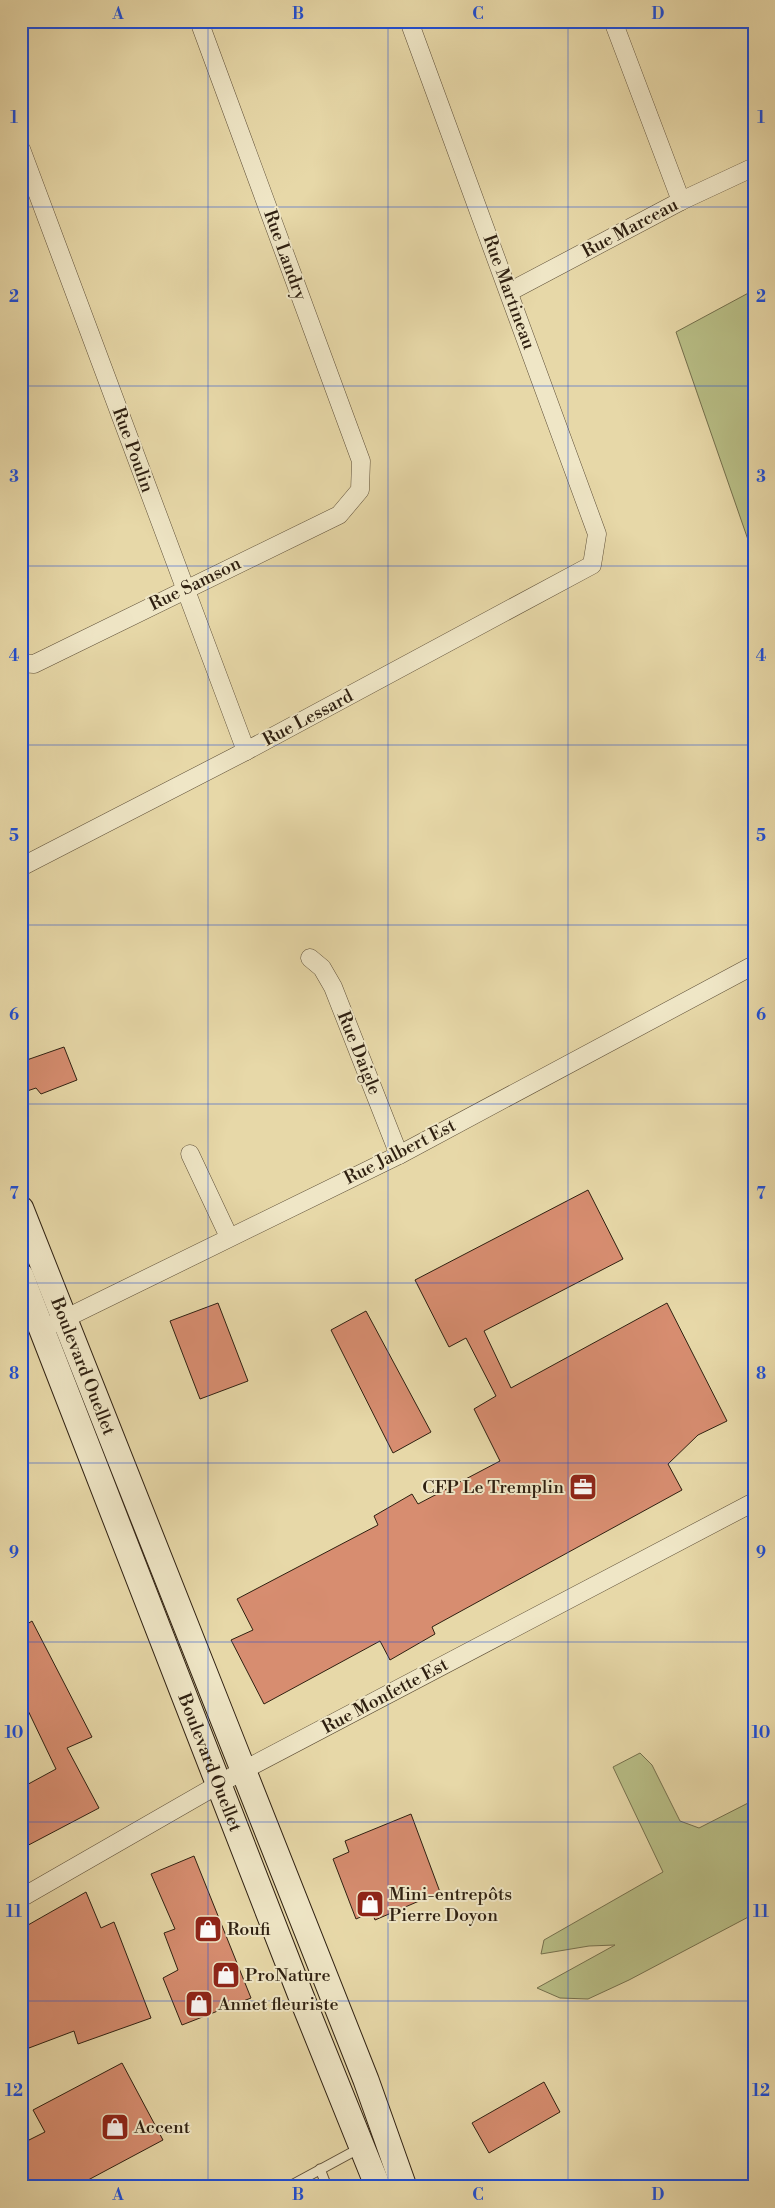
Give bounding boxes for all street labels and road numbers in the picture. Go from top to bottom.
street label: Rue Marceau [578,193,683,263]
street label: Rue Landry [258,207,312,304]
street label: Rue Martineau [478,232,541,353]
street label: Rue Poulin [107,404,159,496]
street label: Rue Samson [145,552,245,616]
street label: Rue Lessard [259,684,358,751]
street label: Rue Daigle [332,1008,386,1098]
street label: Rue Jalbert Est [340,1114,460,1190]
street label: Boulevard Ouellet [45,1293,121,1439]
street label: Rue Monfette Est [318,1653,453,1739]
street label: Boulevard Ouellet [173,1689,248,1836]

